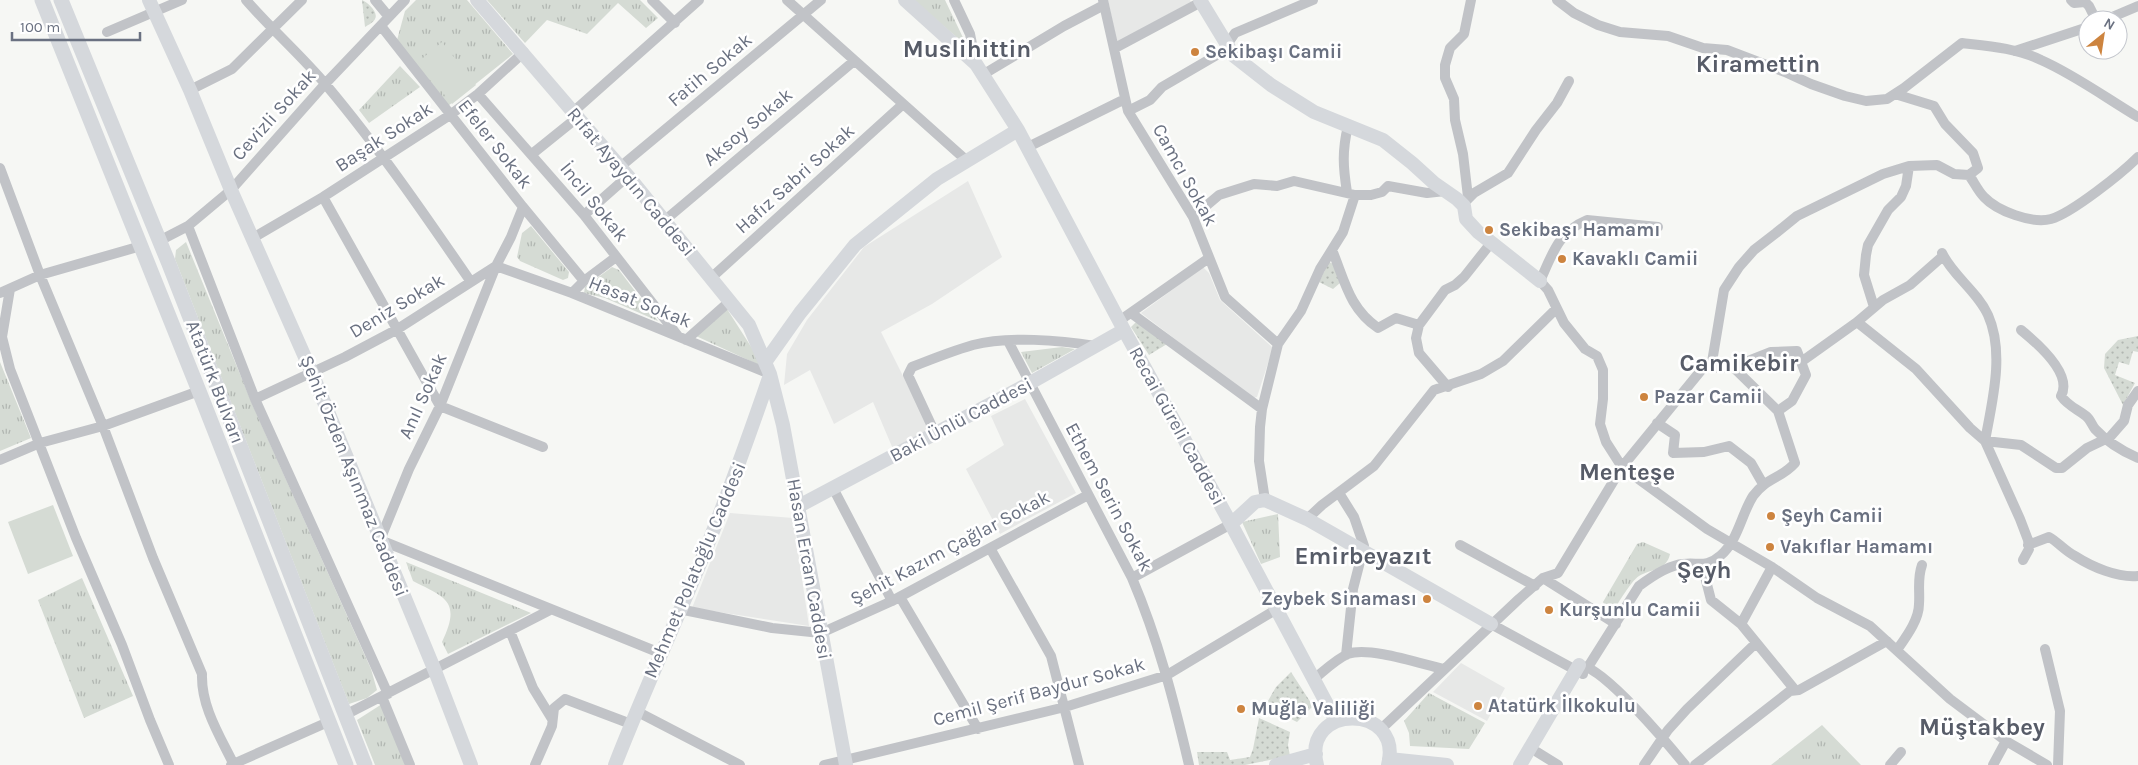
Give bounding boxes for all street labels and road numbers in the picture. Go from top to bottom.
street label: Fatih Sokak [664,28,757,111]
street label: Cevizli Sokak [227,65,321,165]
street label: Aksoy Sokak [699,83,797,170]
street label: Efeler Sokak [453,95,537,193]
street label: Başak Sokak [331,97,437,177]
street label: Rıfat Ayaydın Caddesi [562,103,700,261]
street label: Hafız Sabri Sokak [731,119,859,238]
street label: Camcı Sokak [1148,120,1222,230]
street label: İncil Sokak [555,158,633,246]
street label: Deniz Sokak [346,269,449,343]
street label: Hasat Sokak [585,271,695,333]
street label: Atatürk Bulvarı [181,317,249,447]
street label: Recai Güreli Caddesi [1124,343,1230,509]
street label: Anıl Sokak [394,349,452,442]
street label: Şehit Özden Aşınmaz Caddesi [295,352,413,600]
street label: Baki Ünlü Caddesi [886,373,1036,467]
street label: Ethem Serin Sokak [1061,419,1158,575]
street label: Mehmet Polatoğlu Caddesi [639,459,751,681]
street label: Hasan Ercan Caddesi [782,477,836,661]
street label: Şehit Kazım Çağlar Sokak [847,486,1054,610]
street label: Cemil Şerif Baydur Sokak [931,653,1148,731]

